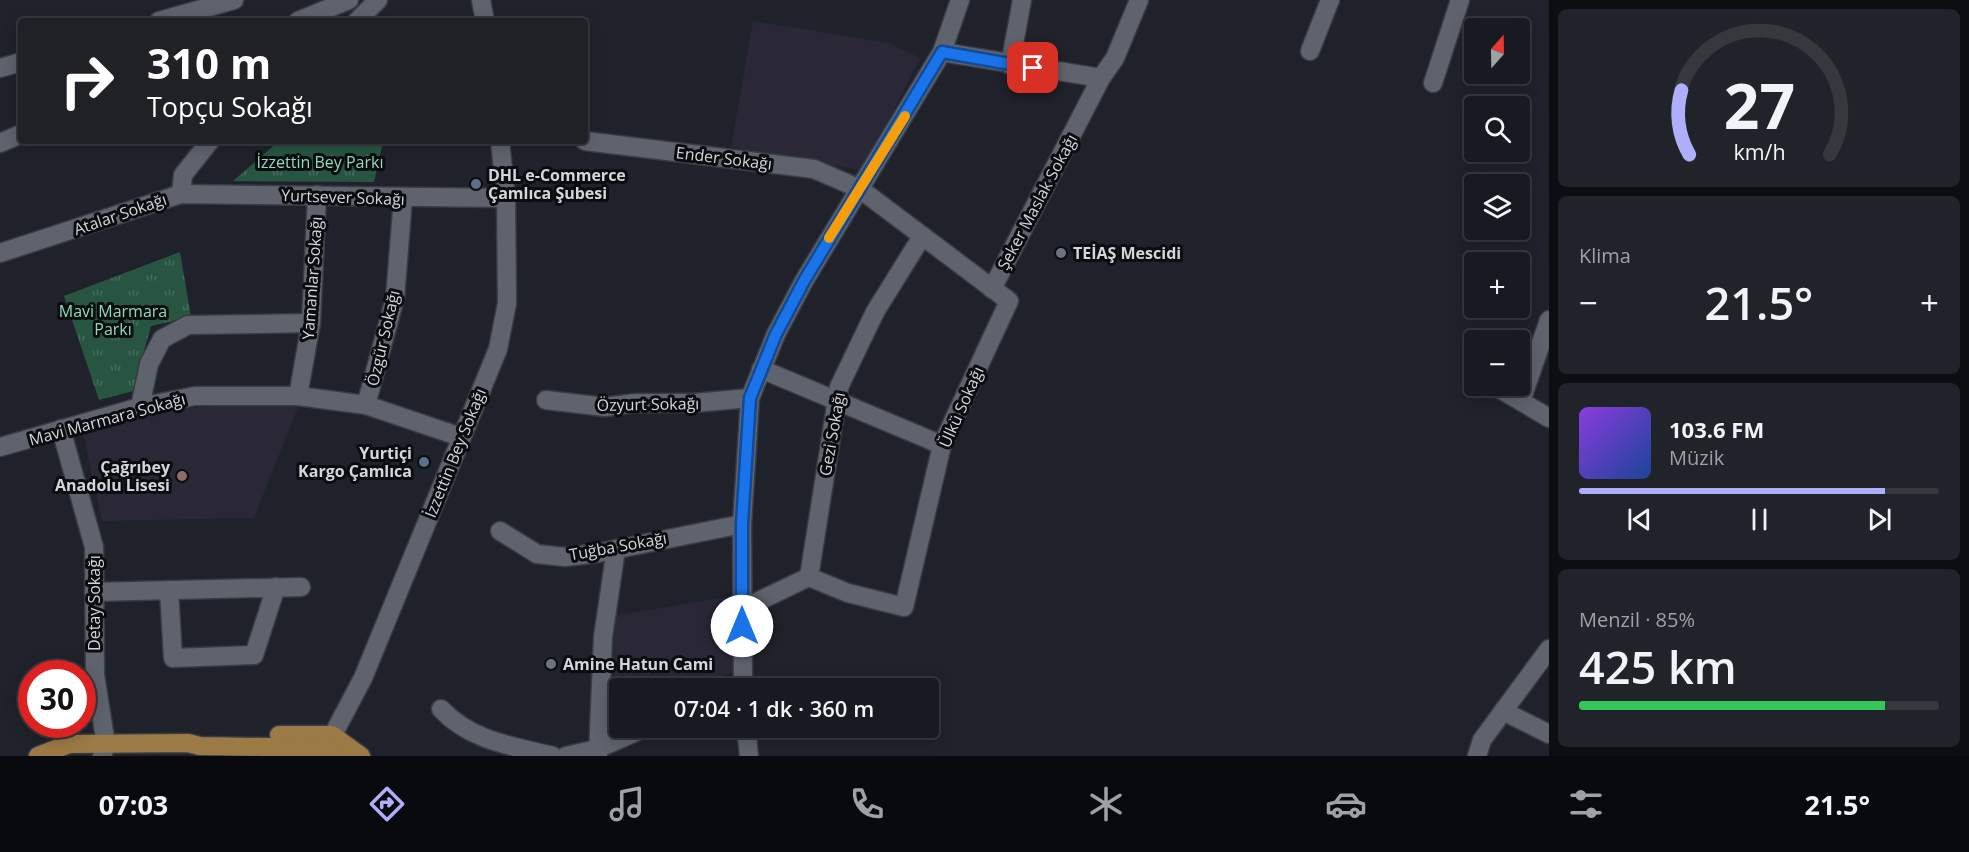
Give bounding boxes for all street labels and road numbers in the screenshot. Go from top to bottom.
street label: Şeker Maslak Sokağı [992,130,1082,274]
street label: Ender Sokağı [675,141,773,175]
street label: Yurtsever Sokağı [281,184,405,210]
street label: Atalar Sokağı [71,188,169,240]
street label: Yamanlar Sokağı [297,216,327,340]
street label: Özgür Sokağı [361,288,405,388]
street label: Ülkü Sokağı [933,363,989,451]
street label: İzzettin Bey Sokağı [419,385,491,521]
street label: Mavi Marmara Sokağı [26,388,188,450]
street label: Gezi Sokağı [814,390,850,478]
street label: Özyurt Sokağı [597,392,699,416]
street label: Tuğba Sokağı [568,527,668,565]
street label: Detay Sokağı [83,555,105,651]

